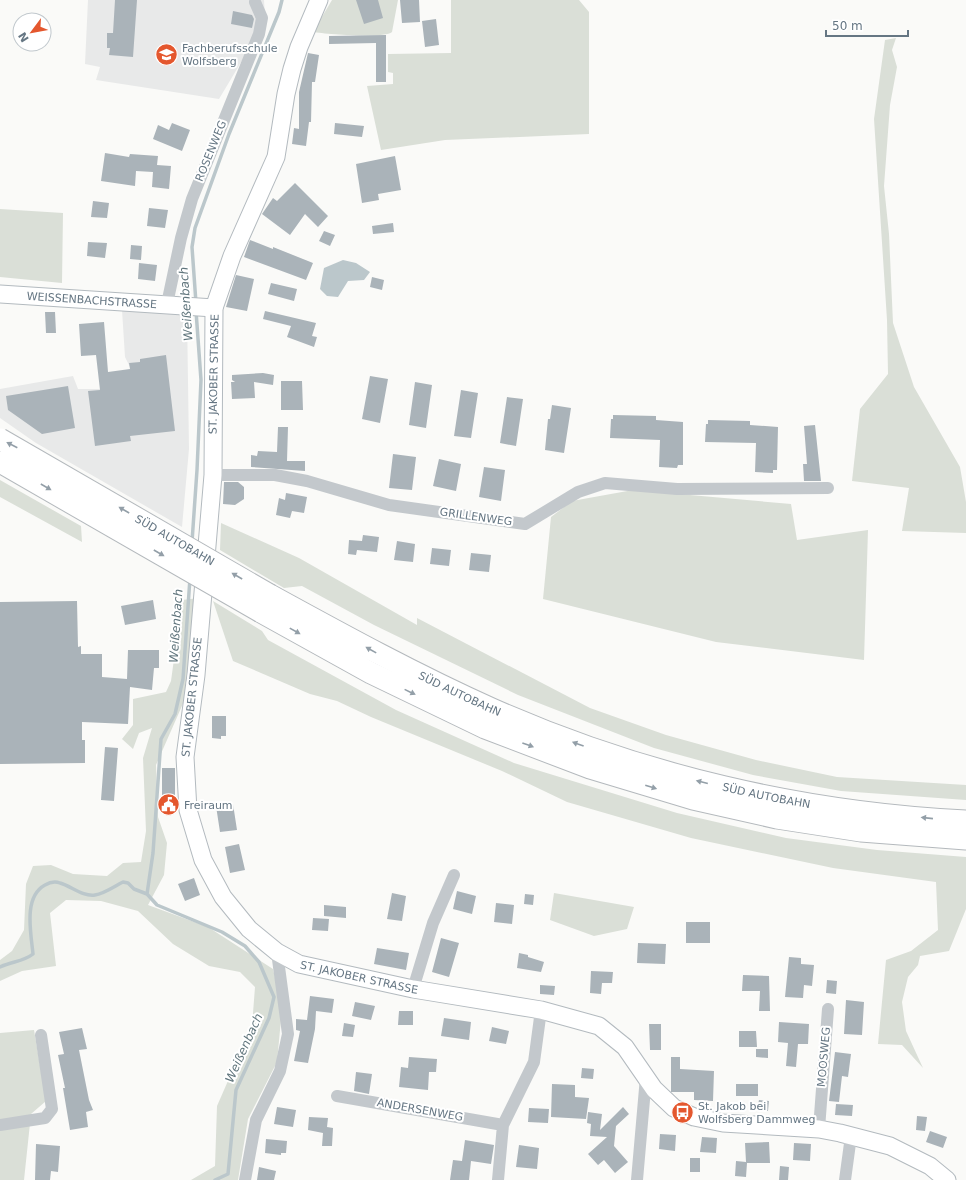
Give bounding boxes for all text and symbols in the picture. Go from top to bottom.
north arrow [12,12,52,52]
scale bar [826,12,908,38]
text: 50 m [832,19,863,33]
text: N [16,30,32,44]
school or university icon: Fachberufsschule Wolfsberg [153,41,179,67]
place label: Fachberufsschule Wolfsberg [182,42,278,68]
street label: ROSENWEG [193,119,229,183]
water label: Weißenbach [176,266,196,342]
street label: WEISSENBACHSTRASSE [26,289,157,311]
street label: ST. JAKOBER STRASSE [206,314,222,434]
one-way arrow [6,442,17,449]
one-way arrow [40,484,52,491]
street label: GRILLENWEG [439,505,513,529]
one-way arrow [118,507,130,514]
street label: SÜD AUTOBAHN [133,512,217,568]
one-way arrow [153,549,165,556]
one-way arrow [231,572,243,579]
water label: Weißenbach [166,588,186,664]
one-way arrow [289,628,301,634]
street label: ST. JAKOBER STRASSE [179,636,205,757]
one-way arrow [365,647,376,653]
street label: SÜD AUTOBAHN [416,669,503,719]
one-way arrow [404,689,415,695]
one-way arrow [572,740,584,746]
one-way arrow [523,742,535,748]
one-way arrow [696,778,709,784]
street label: SÜD AUTOBAHN [721,780,812,811]
one-way arrow [646,784,658,790]
public building icon: Freiraum [155,792,181,818]
place label: Freiraum [184,799,233,812]
one-way arrow [921,815,933,822]
street label: ST. JAKOBER STRASSE [299,958,419,996]
water label: Weißenbach [222,1011,266,1085]
street label: MOOSWEG [815,1026,833,1088]
street label: ANDERSENWEG [376,1096,464,1124]
bus stop icon: St. Jakob bei Wolfsberg Dammweg [669,1099,695,1125]
place label: St. Jakob bei Wolfsberg Dammweg [698,1100,816,1126]

